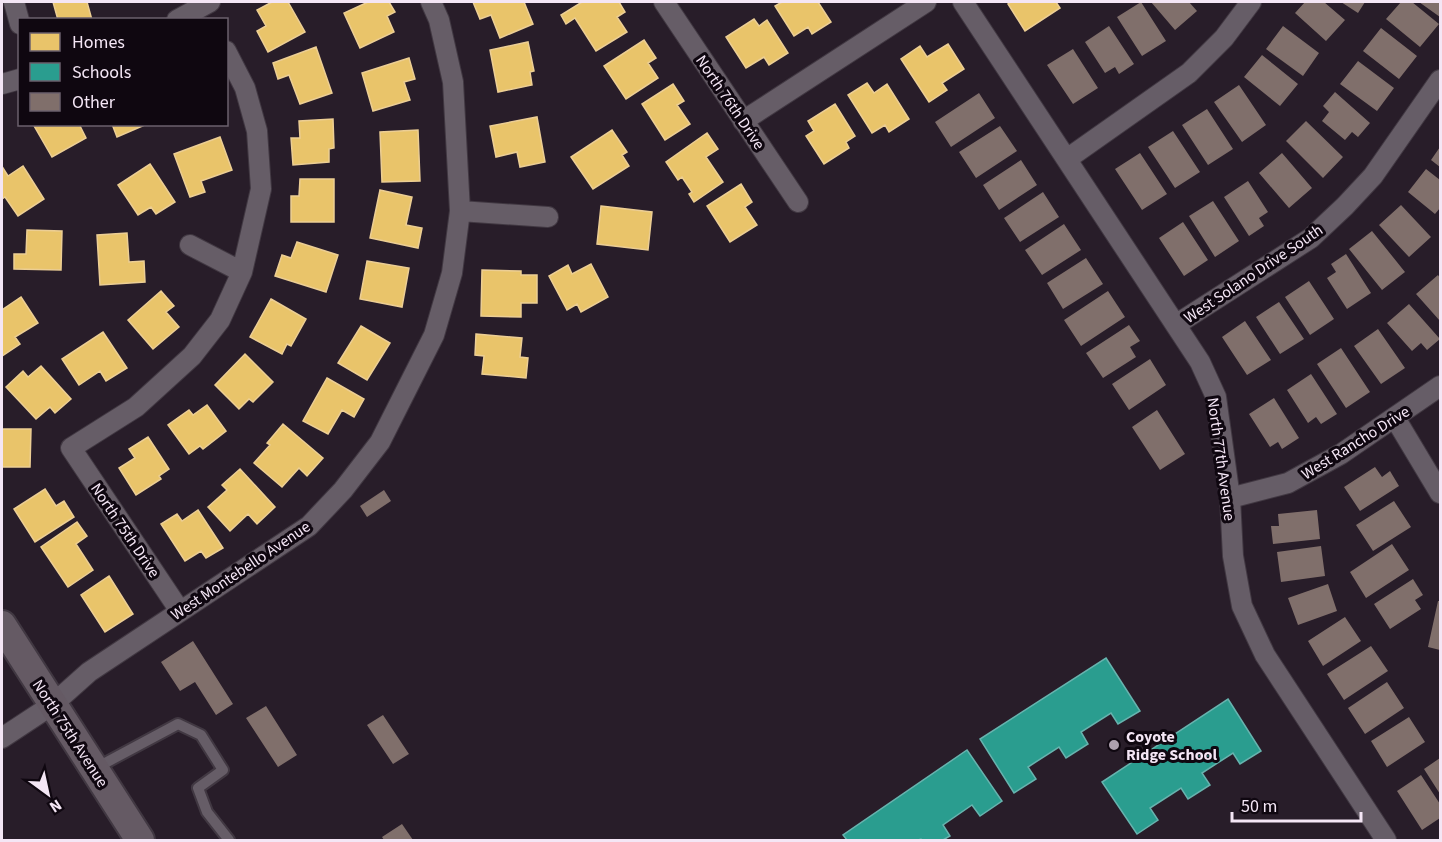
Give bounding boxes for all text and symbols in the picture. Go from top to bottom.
legend [18,18,228,126]
text: Homes [72,30,125,55]
street label: North 76th Drive [690,51,770,154]
text: Schools [72,60,131,85]
text: Other [72,90,116,115]
street label: West Solano Drive South [1180,219,1327,329]
street label: North 77th Avenue [1201,396,1241,522]
street label: West Rancho Drive [1297,401,1414,485]
street label: North 75th Drive [85,479,165,582]
street label: West Montebello Avenue [166,516,315,626]
street label: North 75th Avenue [27,675,113,792]
place label: Coyote Ridge School [1126,726,1217,766]
marker: Coyote Ridge School [1107,738,1121,752]
north arrow [18,764,78,824]
scale bar [1232,785,1361,823]
text: N [45,794,66,818]
text: 50 m [1241,794,1277,819]

